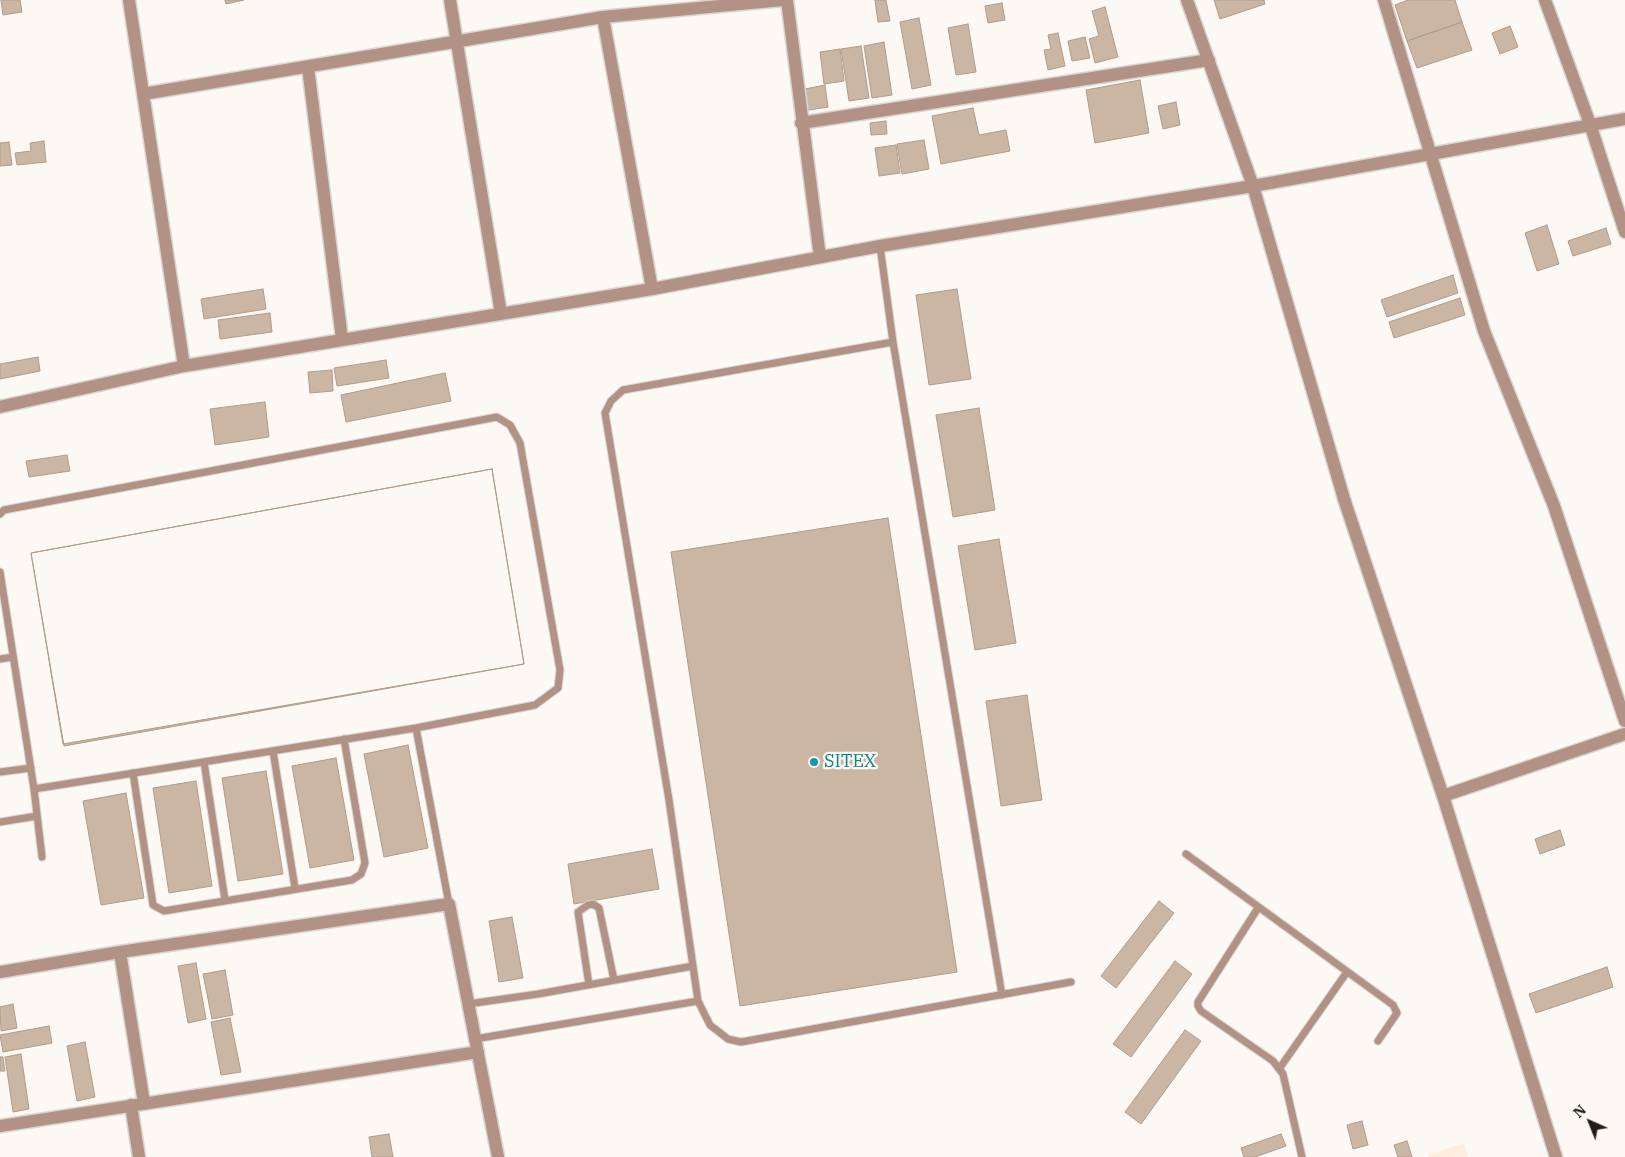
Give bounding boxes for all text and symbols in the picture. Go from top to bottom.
place label: SITEX [824,751,876,773]
marker: SITEX [808,756,820,768]
north arrow [1565,1097,1615,1147]
text: N [1569,1101,1590,1122]

